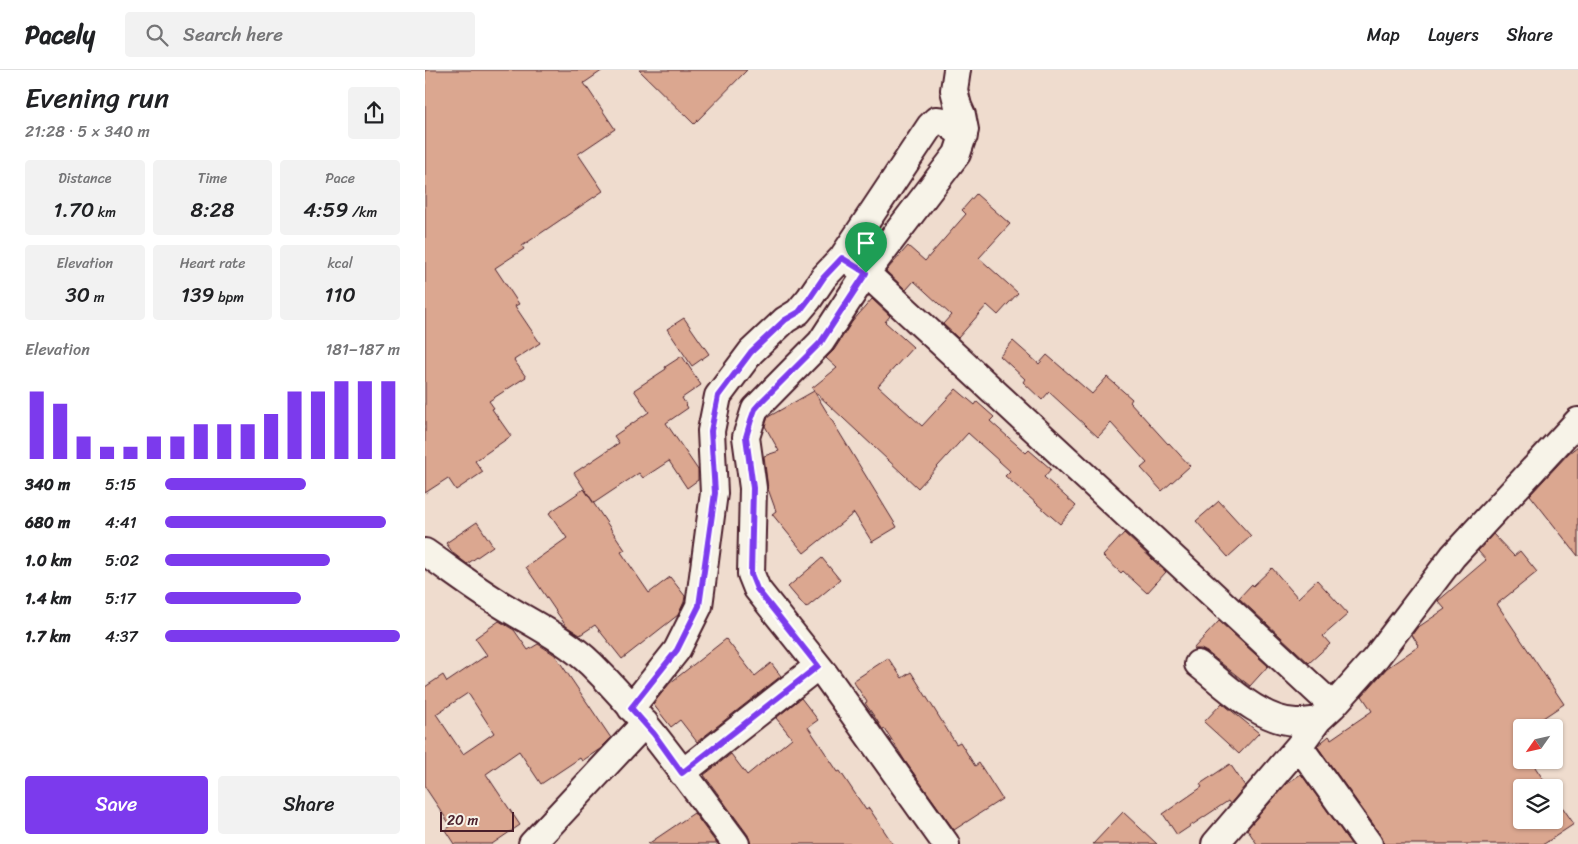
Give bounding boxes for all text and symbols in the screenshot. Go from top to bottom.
search box [125,12,475,57]
text: Pacely [25,14,95,56]
text: Search here [183,18,283,51]
text: Map [1367,19,1400,51]
text: Layers [1428,19,1479,51]
text: Share [1507,19,1553,51]
icon: search [143,21,171,49]
text: Evening run [25,73,169,122]
button: share [348,87,400,139]
text: 21:28 · 5 × 340 m [25,117,150,146]
text: Distance [58,166,111,191]
text: Time [198,166,227,191]
text: Pace [325,166,355,191]
text: 1.70 [54,191,94,229]
text: 8:28 [191,191,234,229]
text: 4:59 [303,191,348,229]
text: km [94,200,116,225]
text: /km [348,200,377,225]
pin [845,222,887,273]
icon: arrive [852,229,880,257]
text: Elevation [56,251,113,276]
text: Heart rate [180,251,245,276]
text: kcal [327,251,353,276]
text: 30 [65,276,90,314]
text: 139 [181,276,214,314]
text: 110 [325,276,356,314]
text: m [90,285,104,310]
text: bpm [214,285,244,310]
text: Elevation [25,335,90,364]
text: 181–187 m [325,335,400,364]
text: 340 m [25,470,70,499]
text: 5:15 [105,470,136,499]
text: 680 m [25,508,70,537]
text: 4:41 [105,508,137,537]
text: 1.0 km [25,546,72,575]
text: 5:02 [105,546,139,575]
text: 1.4 km [25,584,72,613]
text: 5:17 [105,584,136,613]
text: 1.7 km [25,622,71,651]
text: 4:37 [105,622,138,651]
north arrow [1513,719,1563,769]
map controls [1513,719,1563,829]
button: Save [25,776,208,834]
button: Share [218,776,400,834]
button: layers [1513,779,1563,829]
text: 20 m [447,808,478,833]
scale bar [440,809,514,832]

